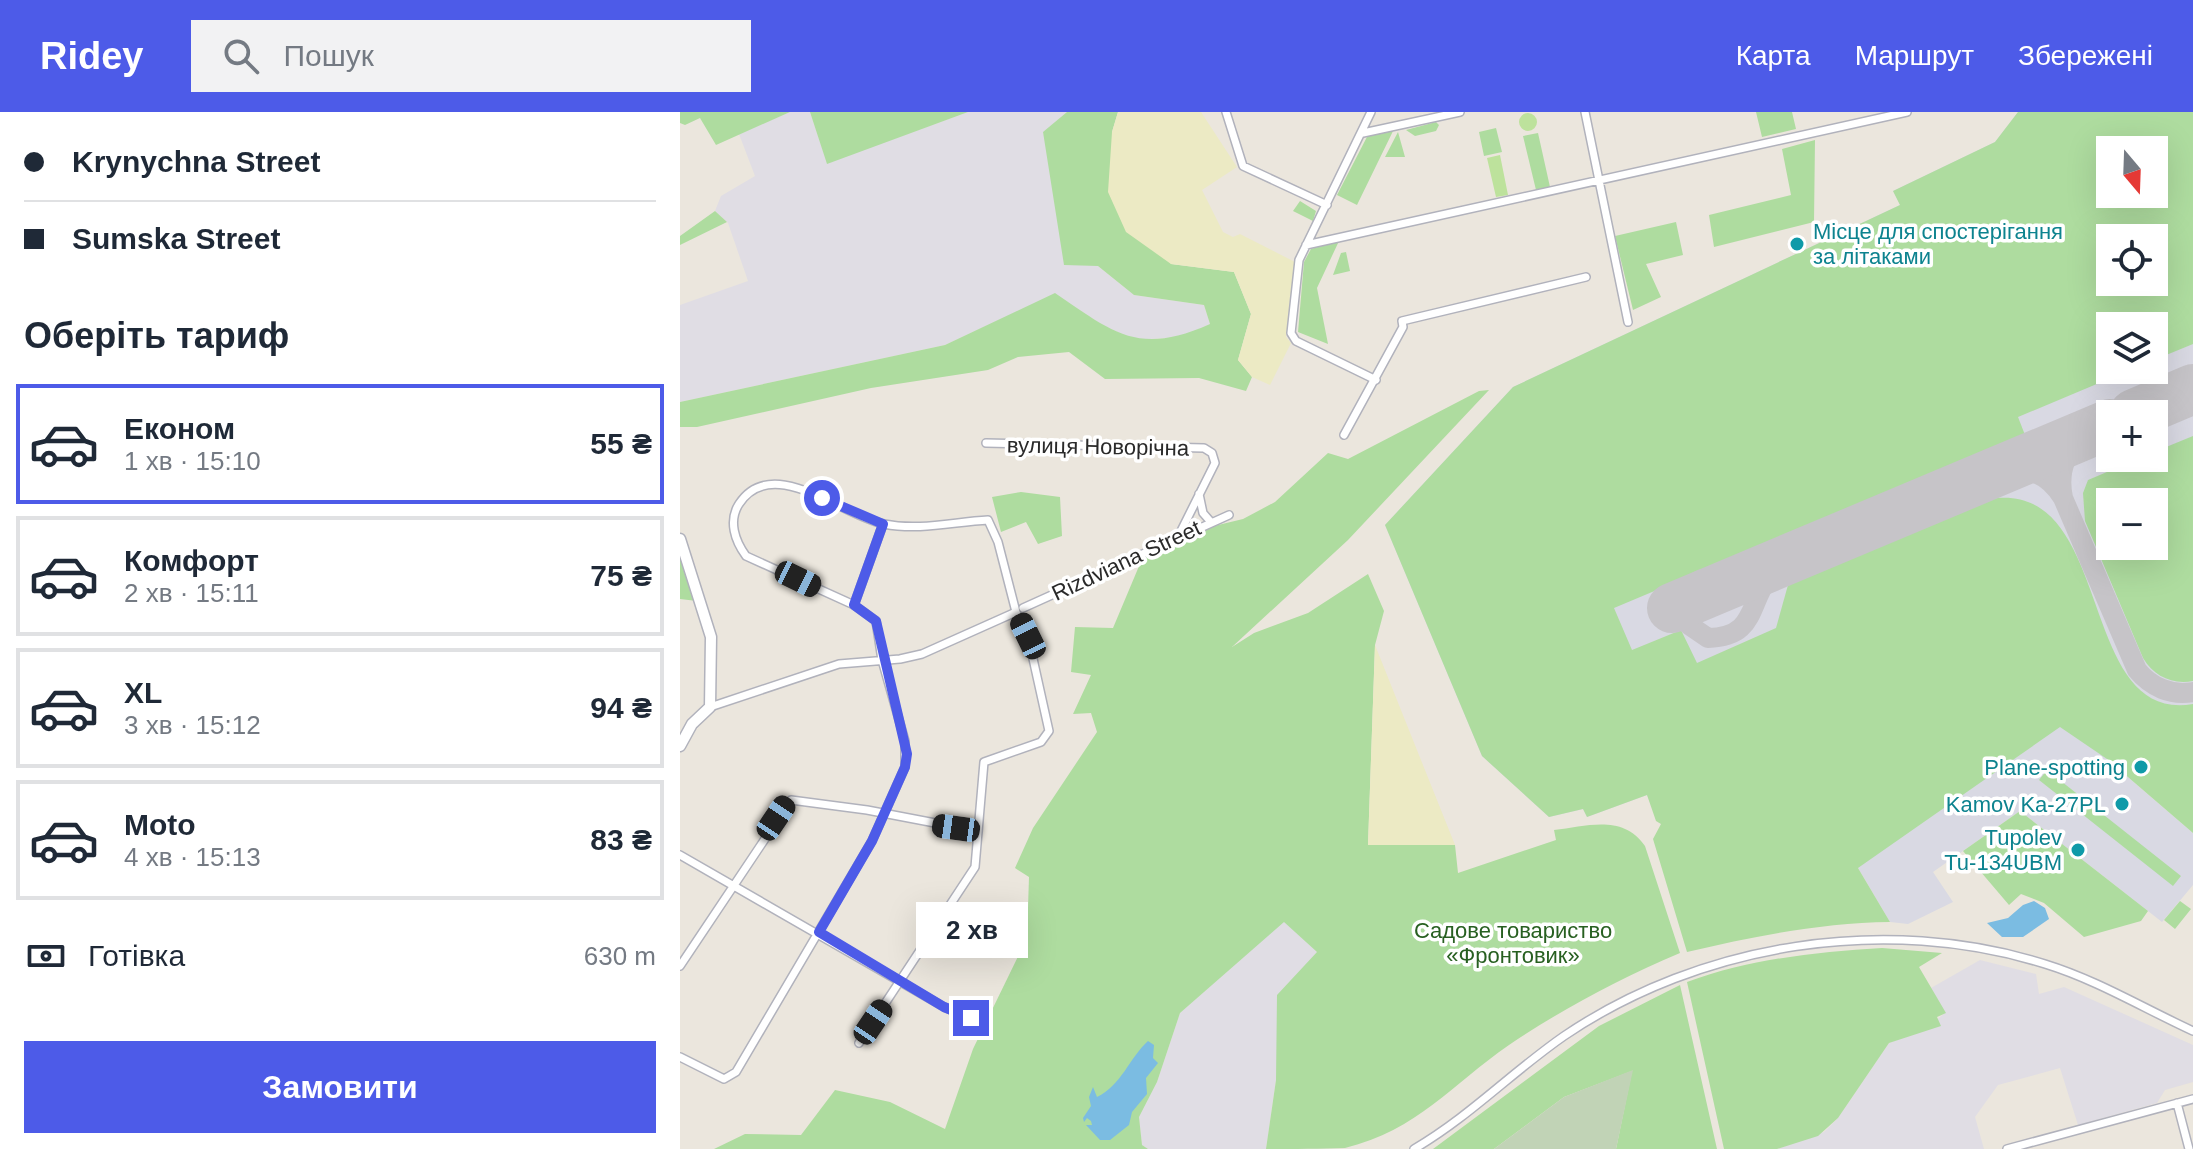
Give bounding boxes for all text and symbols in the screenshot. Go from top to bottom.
search box [191,20,751,92]
icon: search [219,34,263,78]
text: Ridey [40,35,143,77]
text: Пошук [283,39,374,72]
text: Карта [1736,40,1811,71]
text: Маршрут [1855,40,1974,71]
text: Збережені [2018,40,2153,71]
north arrow [2096,136,2168,208]
map controls [2096,136,2168,560]
text: Krynychna Street [72,145,320,178]
place label: Місце для спостерігання за літаками [1813,219,2063,269]
text: Sumska Street [72,222,280,255]
button: locate [2096,224,2168,296]
marker: Місце для спостерігання за літаками [1788,235,1806,253]
button: layers [2096,312,2168,384]
text: Оберіть тариф [24,315,289,356]
button: + [2096,400,2168,472]
icon: car [28,408,100,480]
text: Економ [124,412,235,445]
text: 55 ₴ [590,427,652,460]
street label: вулиця Новорічна [1007,432,1190,461]
text: 1 хв · 15:10 [124,446,261,476]
route start [804,480,840,516]
button: − [2096,488,2168,560]
street label: Rizdviana Street [1048,515,1205,606]
icon: car [28,540,100,612]
text: Комфорт [124,544,259,577]
car [771,558,825,600]
text: 75 ₴ [590,559,652,592]
text: 2 хв · 15:11 [124,578,259,608]
car [1007,609,1049,663]
icon: car [28,672,100,744]
text: XL [124,676,162,709]
text: 94 ₴ [590,691,652,724]
text: 3 хв · 15:12 [124,710,261,740]
place label: Plane-spotting [1984,755,2125,780]
marker: Plane-spotting [2132,758,2150,776]
car [753,791,799,845]
place label: Kamov Ka-27PL [1946,792,2106,817]
marker: Kamov Ka-27PL [2113,795,2131,813]
icon: car [28,804,100,876]
text: Moto [124,808,196,841]
car [931,813,981,843]
text: 83 ₴ [590,823,652,856]
place label: Tupolev Tu-134UBM [1944,825,2062,875]
marker: Tupolev Tu-134UBM [2069,841,2087,859]
text: 4 хв · 15:13 [124,842,261,872]
callout: 2 хв [915,902,1027,958]
text: 2 хв [946,915,998,945]
park label: Садове товариство «Фронтовик» [1414,918,1612,968]
icon: cash [24,934,68,978]
text: Готівка [88,939,185,972]
text: 630 m [584,941,656,971]
car [850,995,896,1049]
route end [953,1000,989,1036]
button: Замовити [24,1041,656,1133]

